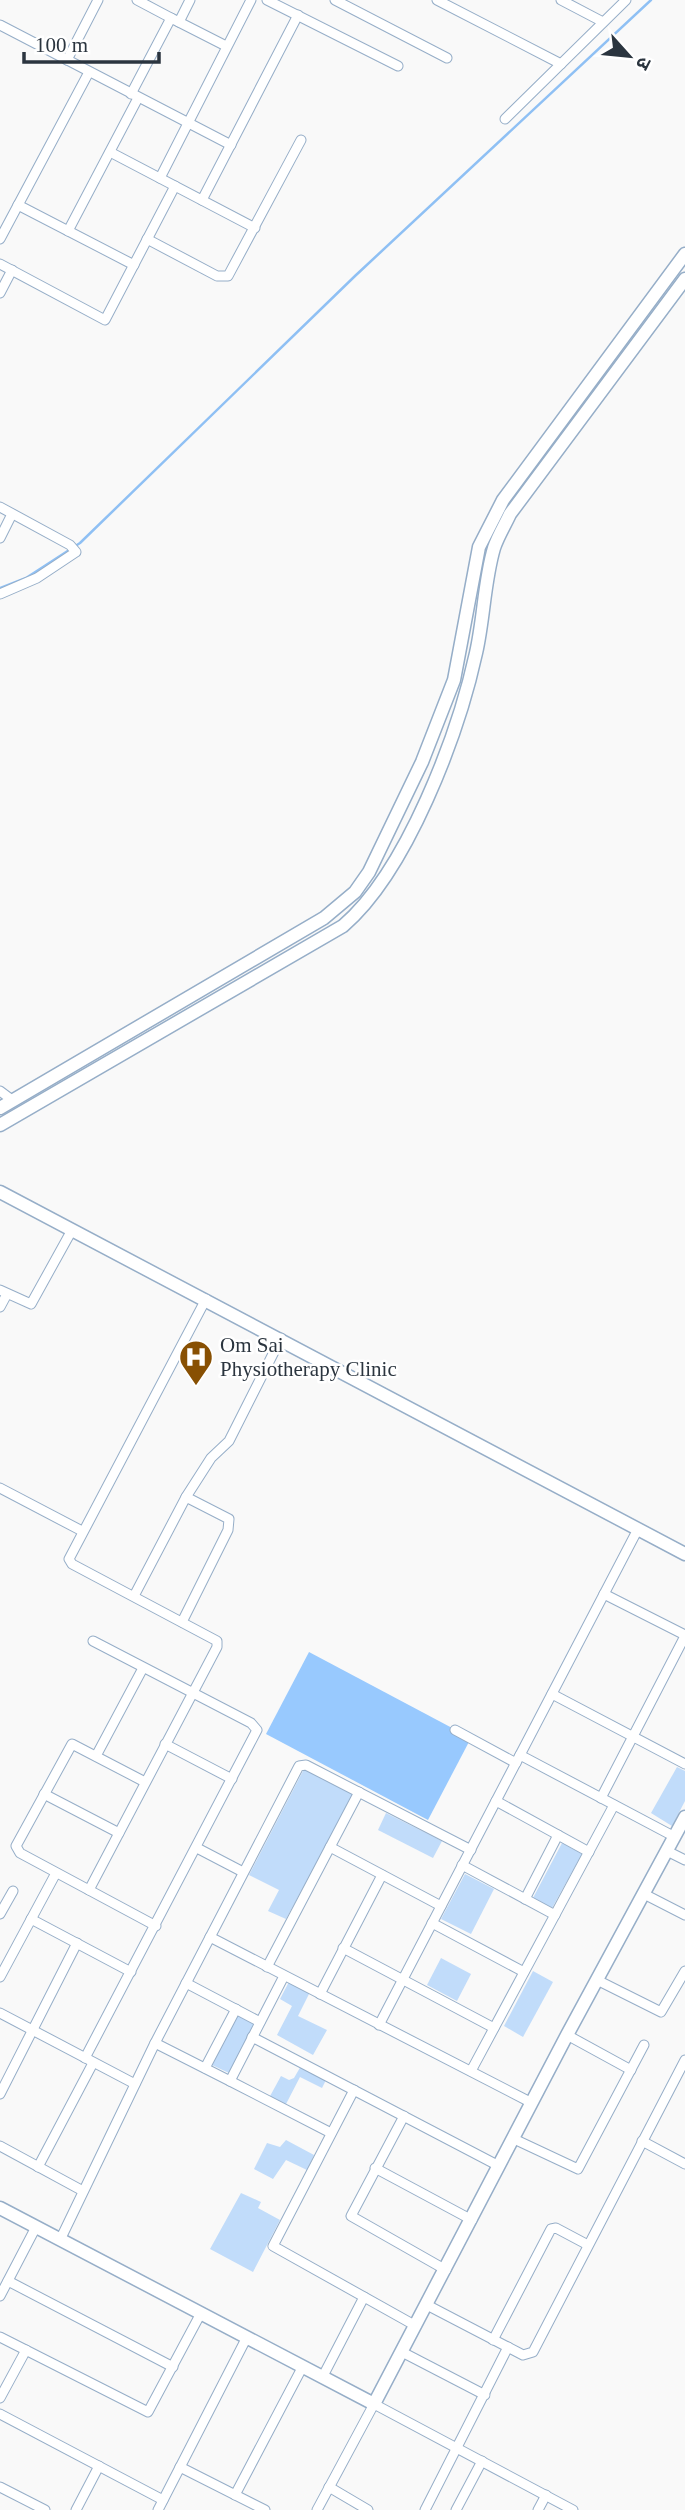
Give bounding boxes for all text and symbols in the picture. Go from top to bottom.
scale bar [24,21,159,65]
north arrow [594,21,664,91]
text: 100 m [35,33,88,57]
text: उ [631,54,656,74]
place label: Om Sai Physiotherapy Clinic [220,1333,397,1381]
hospital icon: Om Sai Physiotherapy Clinic [177,1338,215,1387]

